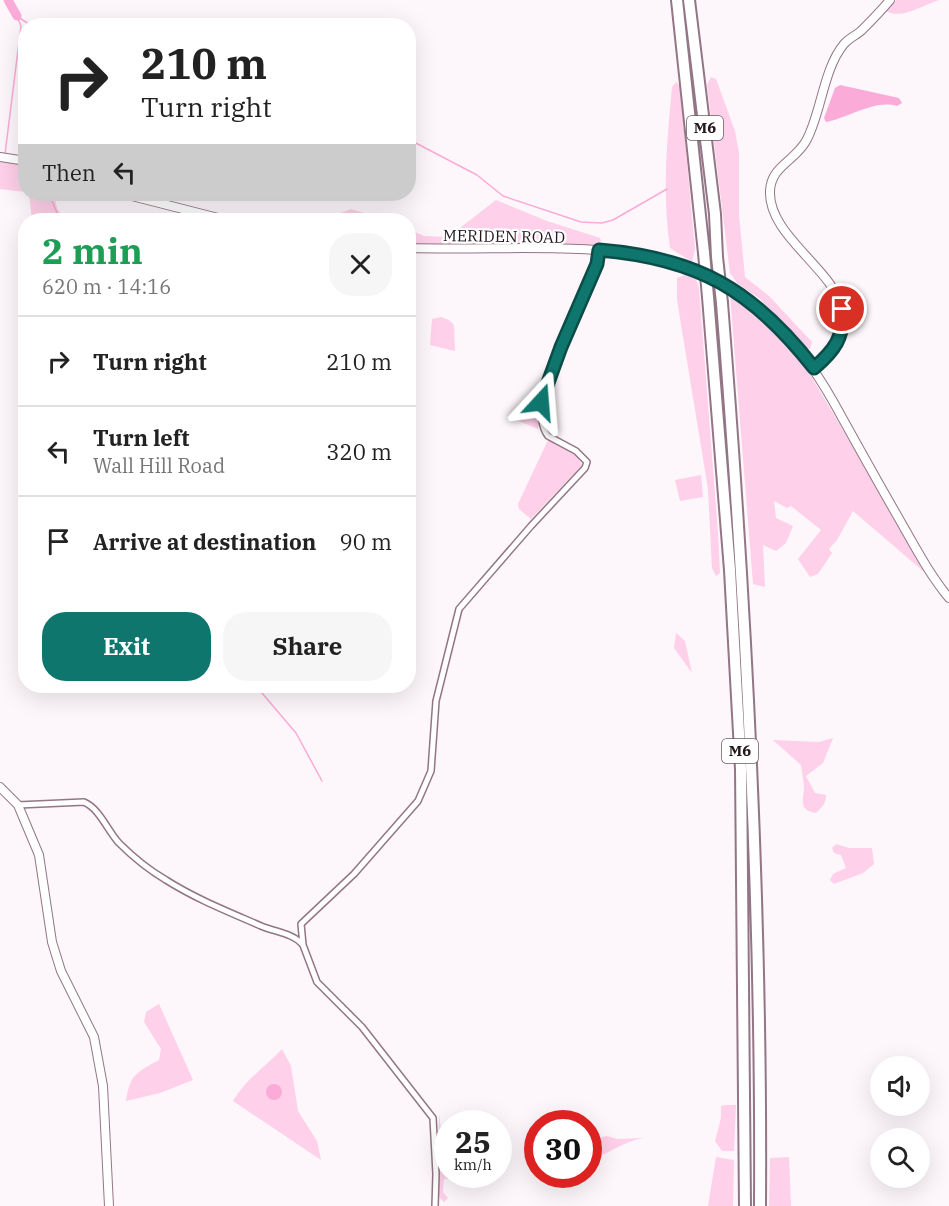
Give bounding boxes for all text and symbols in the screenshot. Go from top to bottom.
text: 210 m [141,36,267,91]
icon: right [42,42,120,120]
text: Turn right [141,89,272,124]
road number: M6 [687,116,723,140]
icon: left [108,156,141,189]
text: Then [42,158,96,187]
street label: MERIDEN ROAD [443,225,565,247]
text: 2 min [42,227,143,274]
button: close [329,233,392,296]
text: 620 m · 14:16 [42,273,171,300]
pin [816,283,867,334]
icon: arrive [825,292,858,325]
icon: right [42,345,75,378]
text: Turn right [93,347,207,376]
text: 210 m [326,347,392,376]
position arrow [509,370,573,434]
text: Turn left [93,423,189,452]
icon: left [42,435,75,468]
text: 320 m [326,437,392,466]
text: Wall Hill Road [93,452,225,479]
icon: arrive [42,525,75,558]
text: Arrive at destination [93,527,316,556]
text: 90 m [340,527,392,556]
button: Exit [42,612,211,681]
button: Share [223,612,392,681]
road number: M6 [722,739,758,763]
map controls [870,1056,930,1188]
button: sound [870,1056,930,1116]
speed limit sign: 30 [524,1110,602,1188]
text: 25 [455,1122,491,1161]
button: search [870,1128,930,1188]
text: km/h [454,1155,492,1174]

